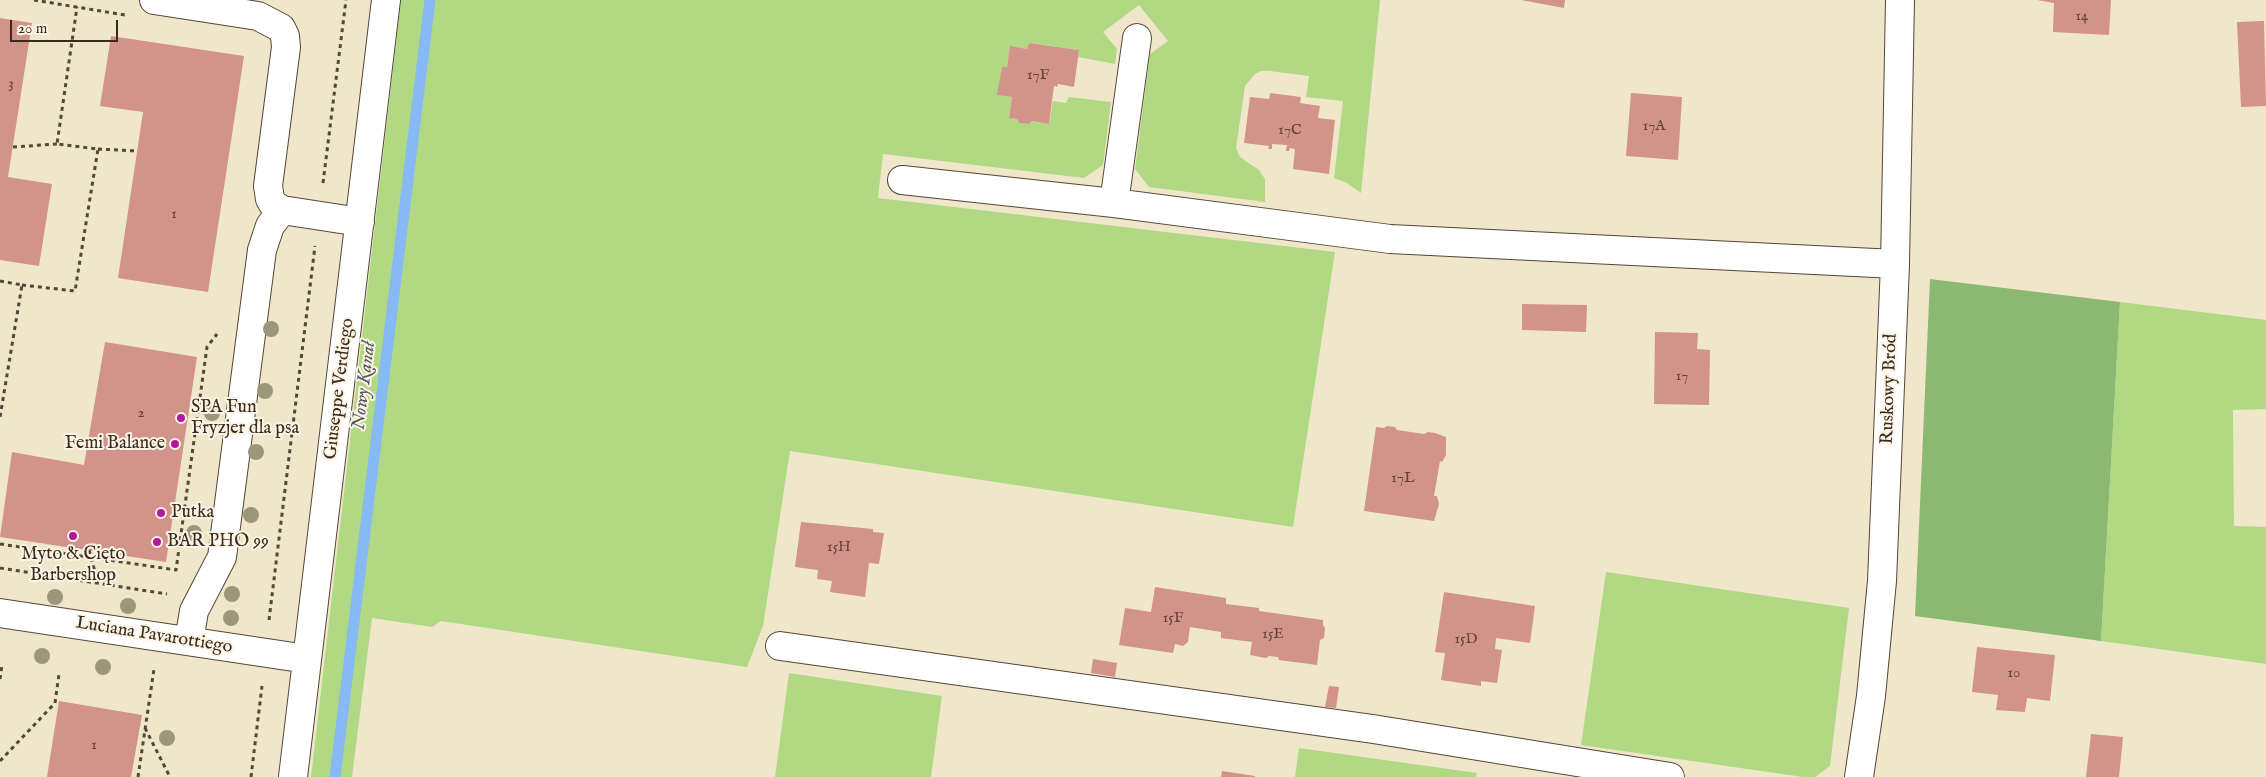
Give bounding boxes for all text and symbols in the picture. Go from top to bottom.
house number: 14 [2076,8,2088,26]
scale bar [12,10,120,42]
text: 20 m [18,19,47,38]
house number: 17F [1027,67,1049,85]
house number: 3 [8,76,14,94]
house number: 17A [1643,118,1665,136]
house number: 17C [1278,122,1302,140]
house number: 1 [171,206,177,224]
street label: Giuseppe Verdiego [321,317,359,461]
street label: Ruskowy Bród [1877,333,1903,445]
water label: Nowy Kanał [348,341,382,431]
house number: 17 [1676,368,1688,386]
place label: SPA Fun Fryzjer dla psa [191,397,299,439]
house number: 2 [137,405,145,423]
marker: SPA Fun Fryzjer dla psa [175,412,187,424]
place label: Femi Balance [65,433,165,455]
marker: Femi Balance [169,438,181,450]
house number: 17L [1391,470,1415,488]
place label: Putka [171,502,214,524]
marker: Putka [155,507,167,519]
marker: Myto & Cięto Barbershop [67,530,79,542]
place label: BAR PHO 99 [167,531,269,553]
marker: BAR PHO 99 [151,536,163,548]
house number: 15H [827,539,851,557]
place label: Myto & Cięto Barbershop [21,544,125,586]
house number: 15F [1163,610,1183,628]
street label: Luciana Pavarottiego [74,613,234,659]
house number: 15E [1262,626,1284,644]
house number: 15D [1454,631,1478,649]
house number: 10 [2008,665,2020,683]
house number: 1 [91,737,97,755]

